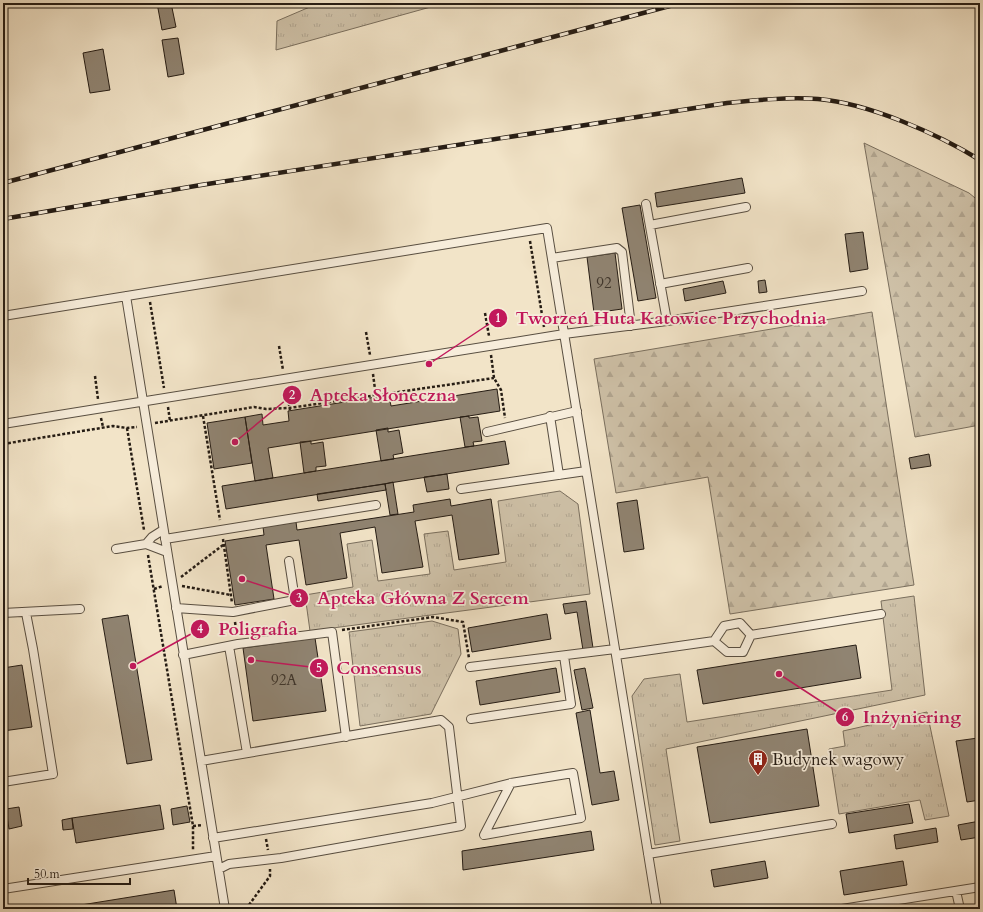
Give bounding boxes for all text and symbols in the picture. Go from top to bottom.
house number: 92 [596,273,612,293]
callout: Tworzeń Huta Katowice Przychodnia [488,303,835,333]
text: Tworzeń Huta Katowice Przychodnia [516,306,827,331]
text: 1 [495,310,501,326]
callout: Apteka Słoneczna [282,380,465,410]
text: Apteka Słoneczna [310,383,456,408]
text: 2 [289,387,295,403]
callout: Apteka Główna Z Sercem [289,583,537,613]
text: Apteka Główna Z Sercem [317,586,529,611]
text: 3 [296,590,302,606]
callout: Poligrafia [190,614,306,644]
text: Poligrafia [218,617,298,642]
text: 4 [197,621,203,637]
callout: Consensus [309,653,430,683]
text: Consensus [336,656,422,681]
text: 5 [316,660,322,676]
house number: 92A [271,670,297,690]
callout: Inżyniering [835,702,969,732]
text: Inżyniering [863,705,961,730]
text: 6 [842,709,848,725]
building icon: Budynek wagowy [747,748,769,776]
place label: Budynek wagowy [772,748,904,771]
scale bar [28,860,130,886]
text: 50 m [34,866,61,882]

